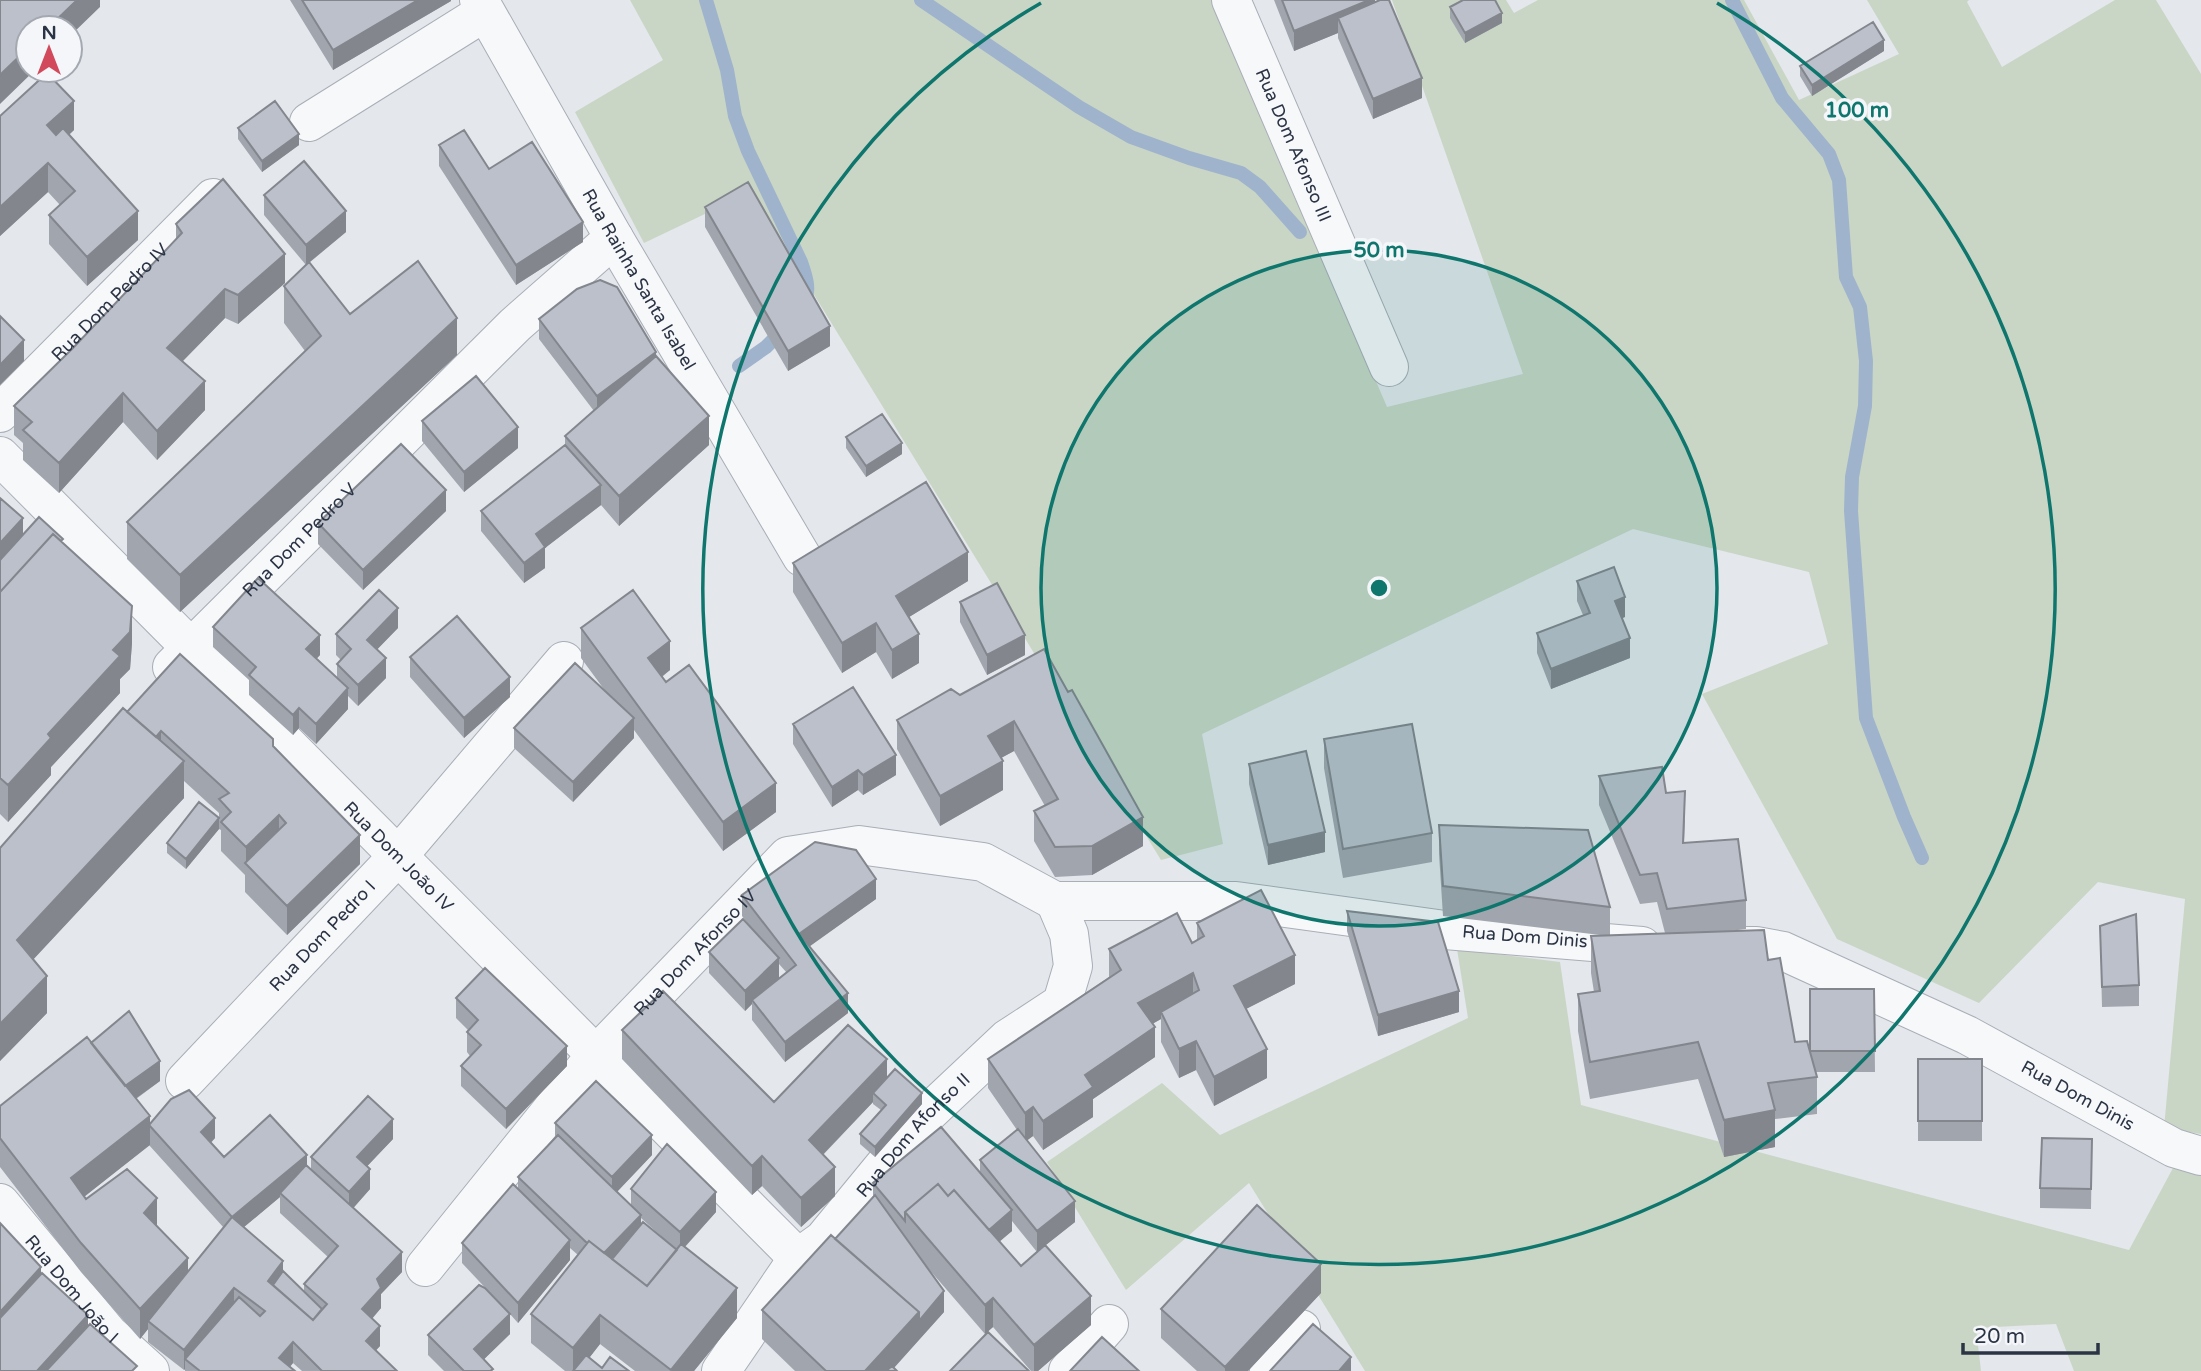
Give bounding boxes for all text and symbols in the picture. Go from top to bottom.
north arrow [14,14,84,84]
text: N [41,22,57,44]
street label: Rua Dom Afonso III [1251,65,1336,225]
text: 100 m [1825,98,1889,123]
street label: Rua Rainha Santa Isabel [577,185,700,374]
street label: Rua Dom Pedro IV [47,238,173,366]
text: 50 m [1353,238,1405,263]
street label: Rua Dom Pedro V [238,478,361,601]
centre of rings [1367,576,1391,600]
street label: Rua Dom João IV [339,797,458,917]
street label: Rua Dom Pedro I [265,876,380,996]
street label: Rua Dom Afonso IV [629,884,761,1020]
street label: Rua Dom Dinis [1461,920,1589,953]
street label: Rua Dom Dinis [2017,1056,2138,1135]
street label: Rua Dom Afonso II [852,1068,975,1202]
street label: Rua Dom João I [20,1231,123,1348]
scale bar [1963,1312,2098,1356]
text: 20 m [1974,1324,2025,1349]

